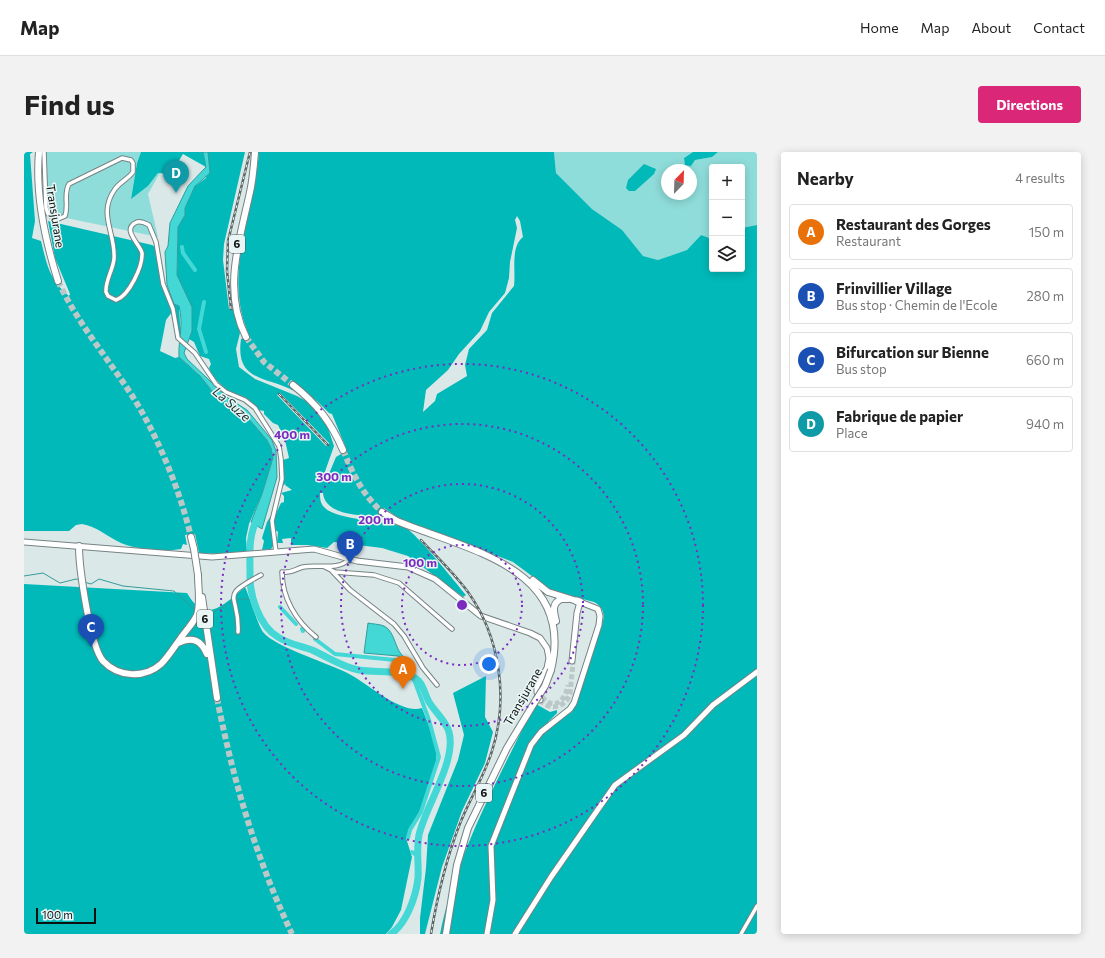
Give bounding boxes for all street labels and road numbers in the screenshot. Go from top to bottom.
street label: Transjurane [44,183,68,248]
road number: 6 [229,235,245,253]
road number: 6 [197,610,213,628]
street label: Transjurane [500,665,544,728]
road number: 6 [476,784,492,802]

